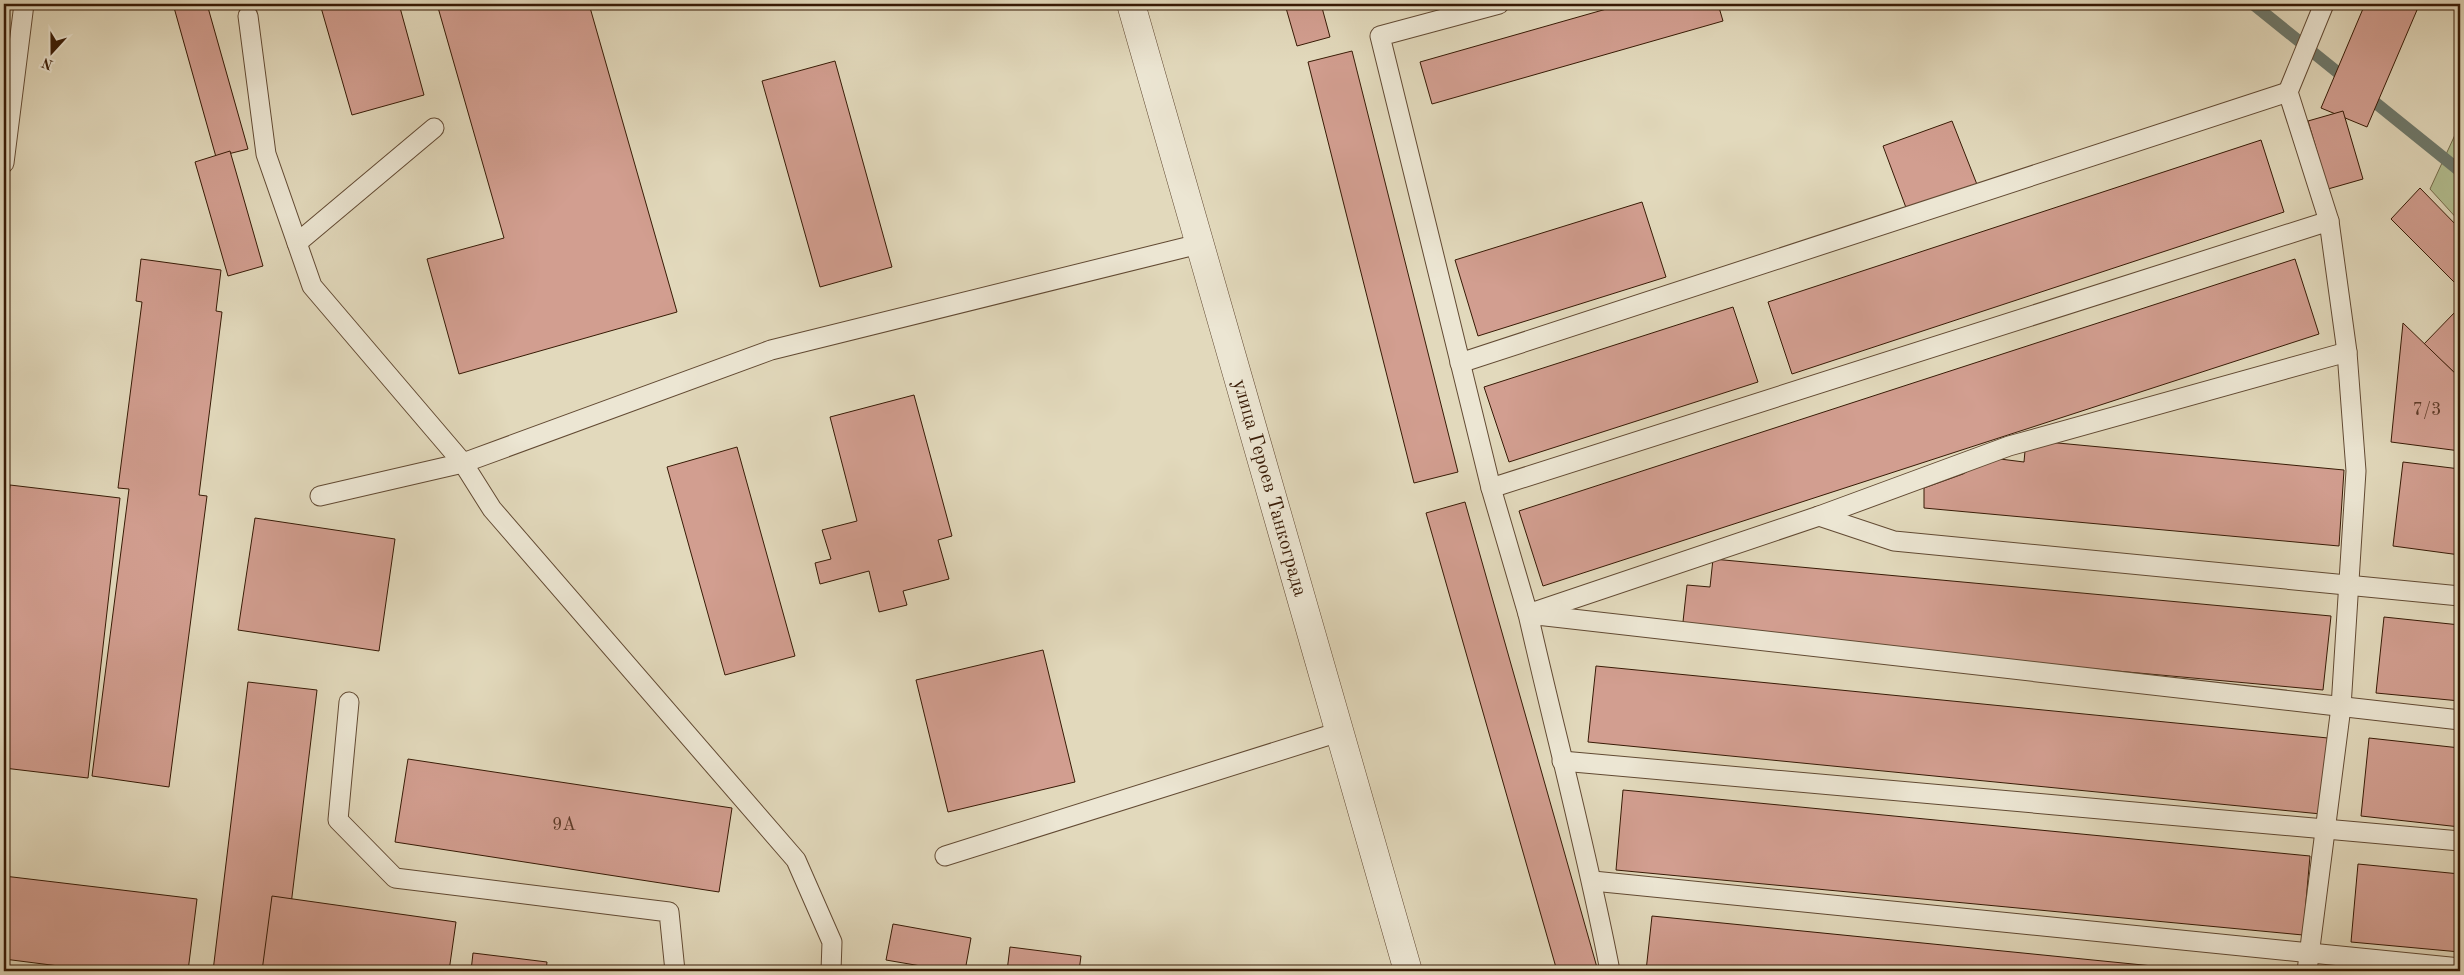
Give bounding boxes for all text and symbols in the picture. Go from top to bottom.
north arrow [28,28,78,78]
text: N [40,55,55,72]
street label: улица Героев Танкограда [1228,377,1310,599]
house number: 7/3 [2413,401,2441,419]
house number: 9А [552,816,576,834]

